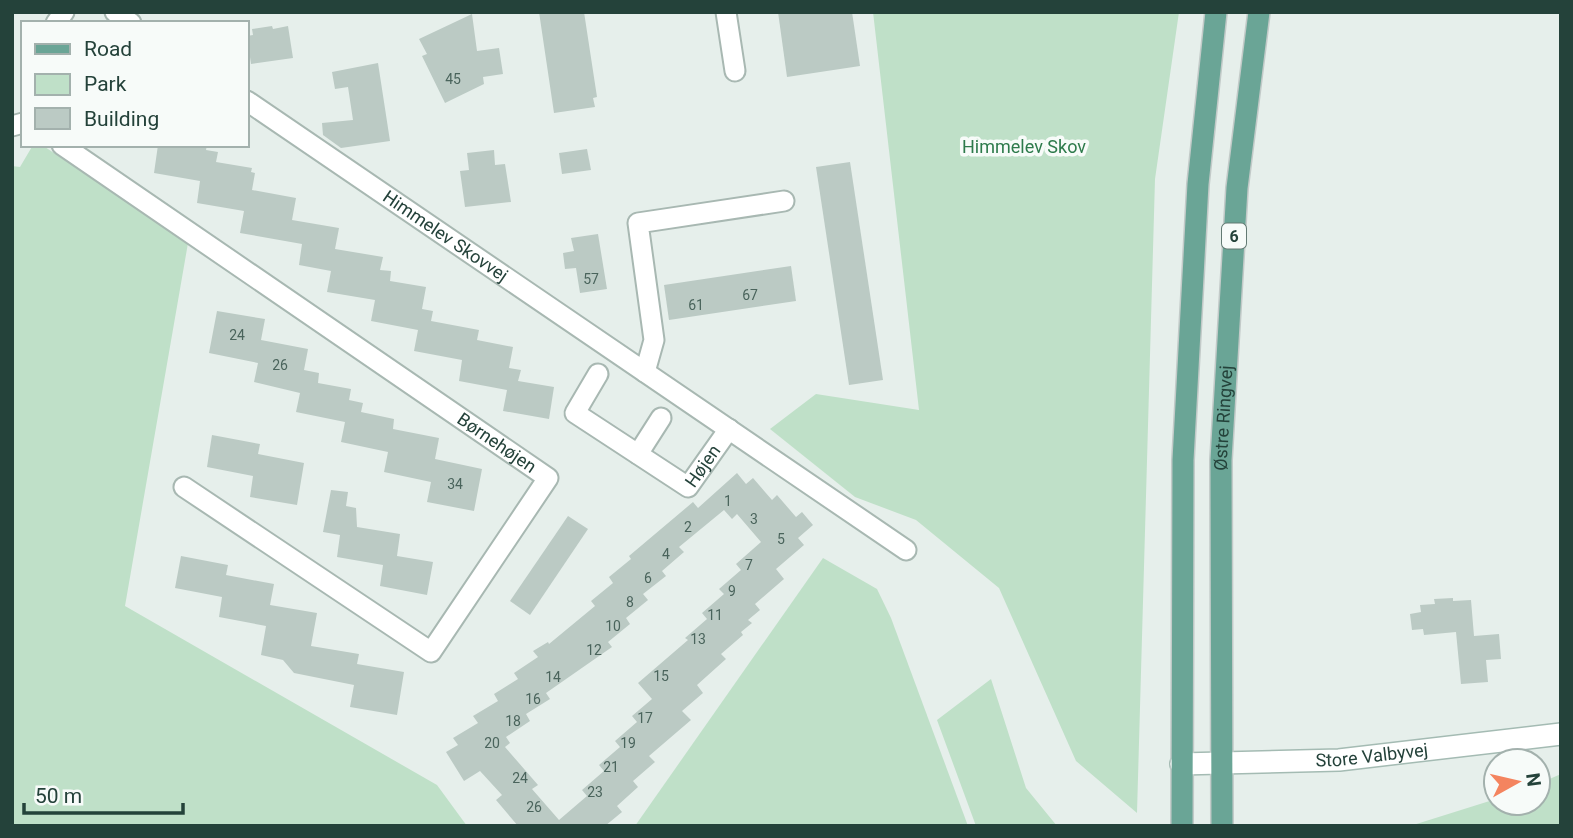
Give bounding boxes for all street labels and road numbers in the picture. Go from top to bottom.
street label: Himmelev Skovvej [379,186,512,286]
road number: 6 [1222,224,1246,248]
street label: Østre Ringvej [1210,365,1237,471]
street label: Børnehøjen [454,408,540,477]
street label: Højen [680,441,725,491]
street label: Store Valbyvej [1315,739,1429,771]

